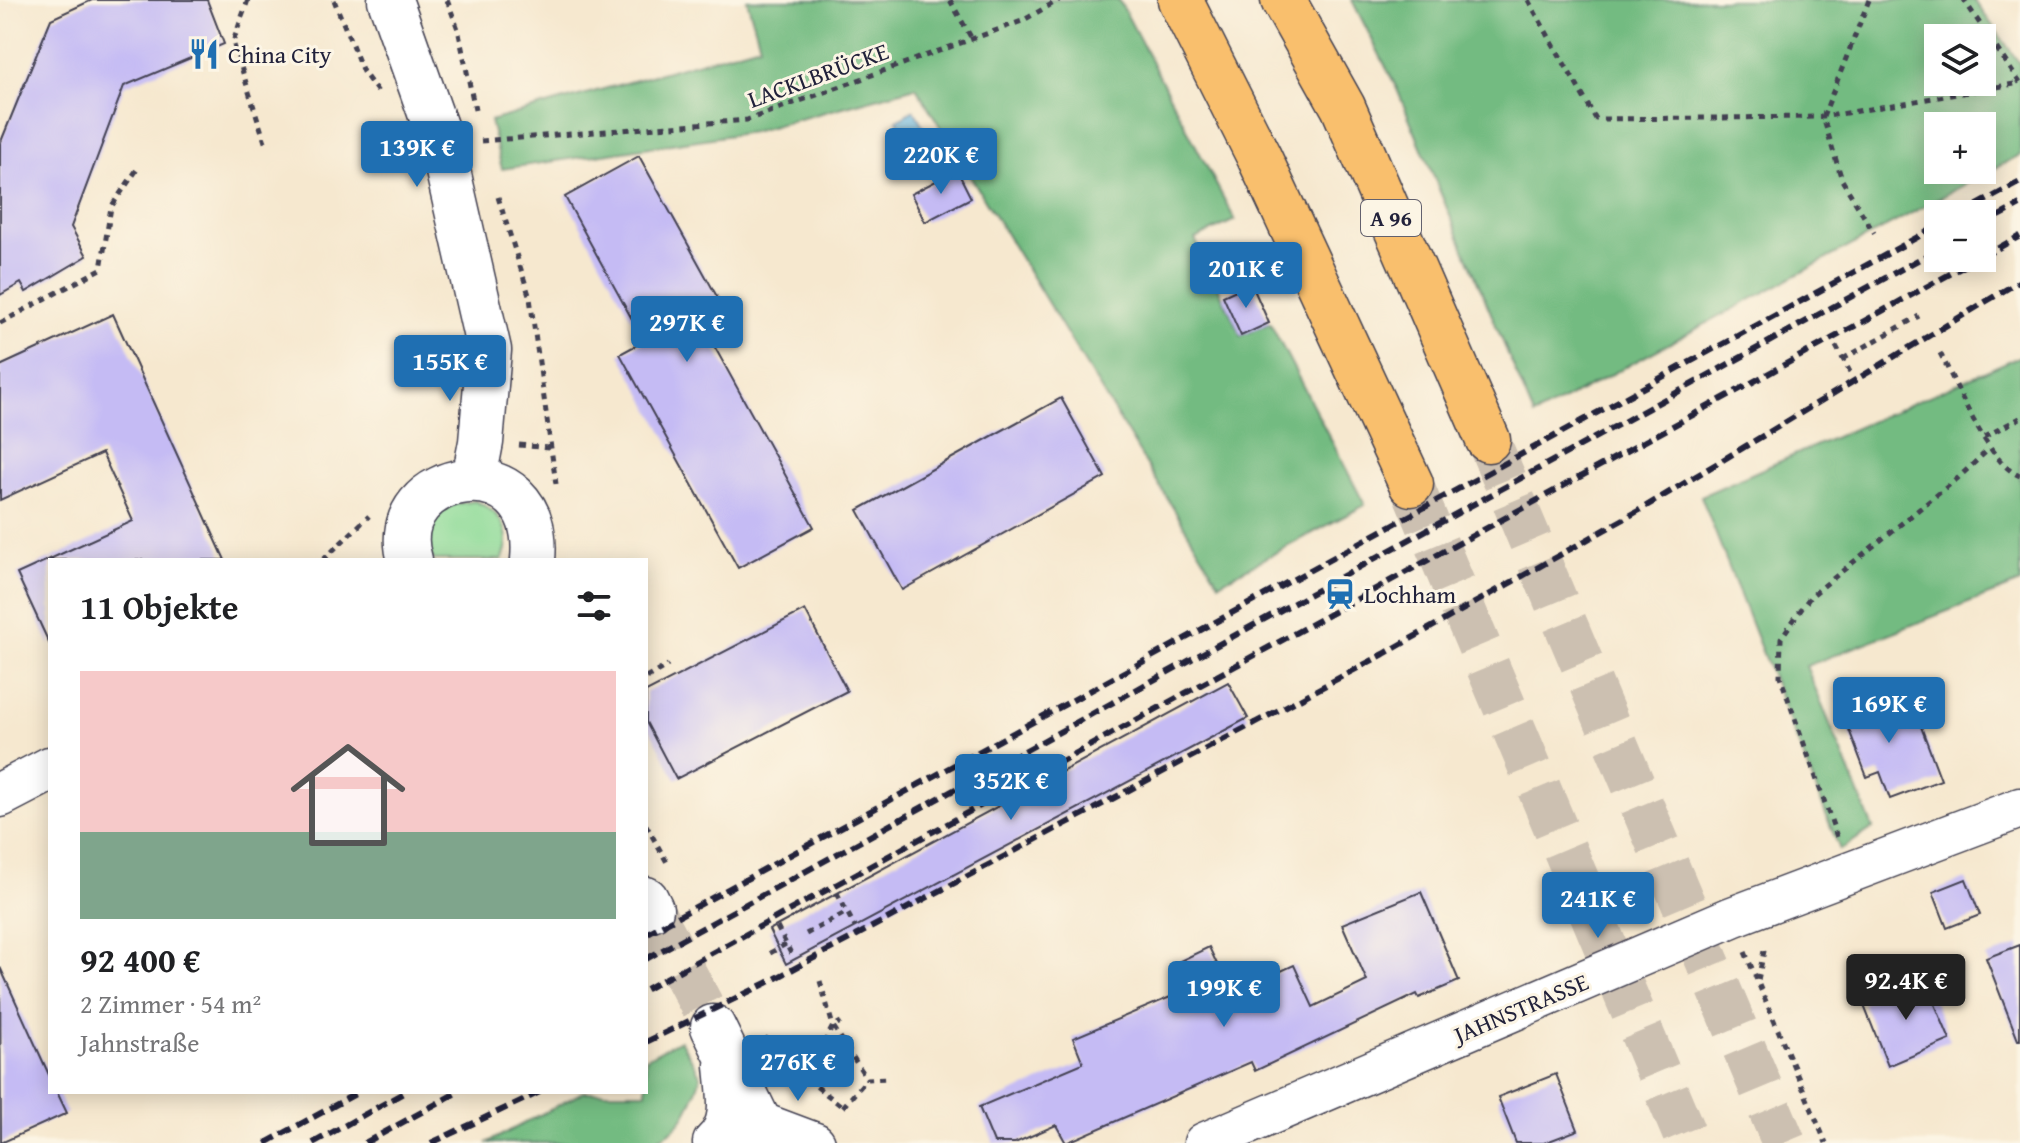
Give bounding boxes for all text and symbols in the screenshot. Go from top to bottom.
map controls [1924,24,1996,272]
button: layers [1924,24,1996,96]
street label: LACKLBRÜCKE [743,33,893,117]
restaurant icon: China City [187,37,221,71]
place label: China City [228,37,332,72]
button: + [1924,112,1996,184]
pin: 139K € [352,121,482,189]
text: 139K € [379,127,455,166]
pin: 220K € [876,128,1006,196]
text: 220K € [903,134,979,173]
road number: A 96 [1361,200,1421,236]
button: − [1924,200,1996,272]
pin: 201K € [1181,242,1311,310]
text: 201K € [1208,248,1284,287]
pin: 297K € [622,296,752,364]
text: 297K € [649,302,725,341]
pin: 155K € [385,335,515,403]
text: 155K € [412,341,488,380]
station icon: Lochham [1323,577,1357,611]
place label: Lochham [1364,577,1457,612]
text: 11 Objekte [80,582,238,631]
icon: filters [572,584,616,628]
pin: 169K € [1824,677,1954,745]
text: 169K € [1851,683,1927,722]
icon: home [276,723,420,867]
pin: 352K € [946,754,1076,822]
text: 352K € [973,760,1049,799]
pin: 241K € [1533,872,1663,940]
text: 241K € [1560,878,1636,917]
text: 92 400 € [80,935,201,984]
pin: 92.4K € [1832,954,1980,1022]
text: 92.4K € [1864,960,1948,999]
pin: 199K € [1159,961,1289,1029]
street label: JAHNSTRASSE [1446,964,1594,1053]
text: 199K € [1186,967,1262,1006]
text: 2 Zimmer · 54 m² [80,984,261,1023]
text: Jahnstraße [80,1023,199,1062]
pin: 276K € [733,1035,863,1103]
text: 276K € [760,1041,836,1080]

